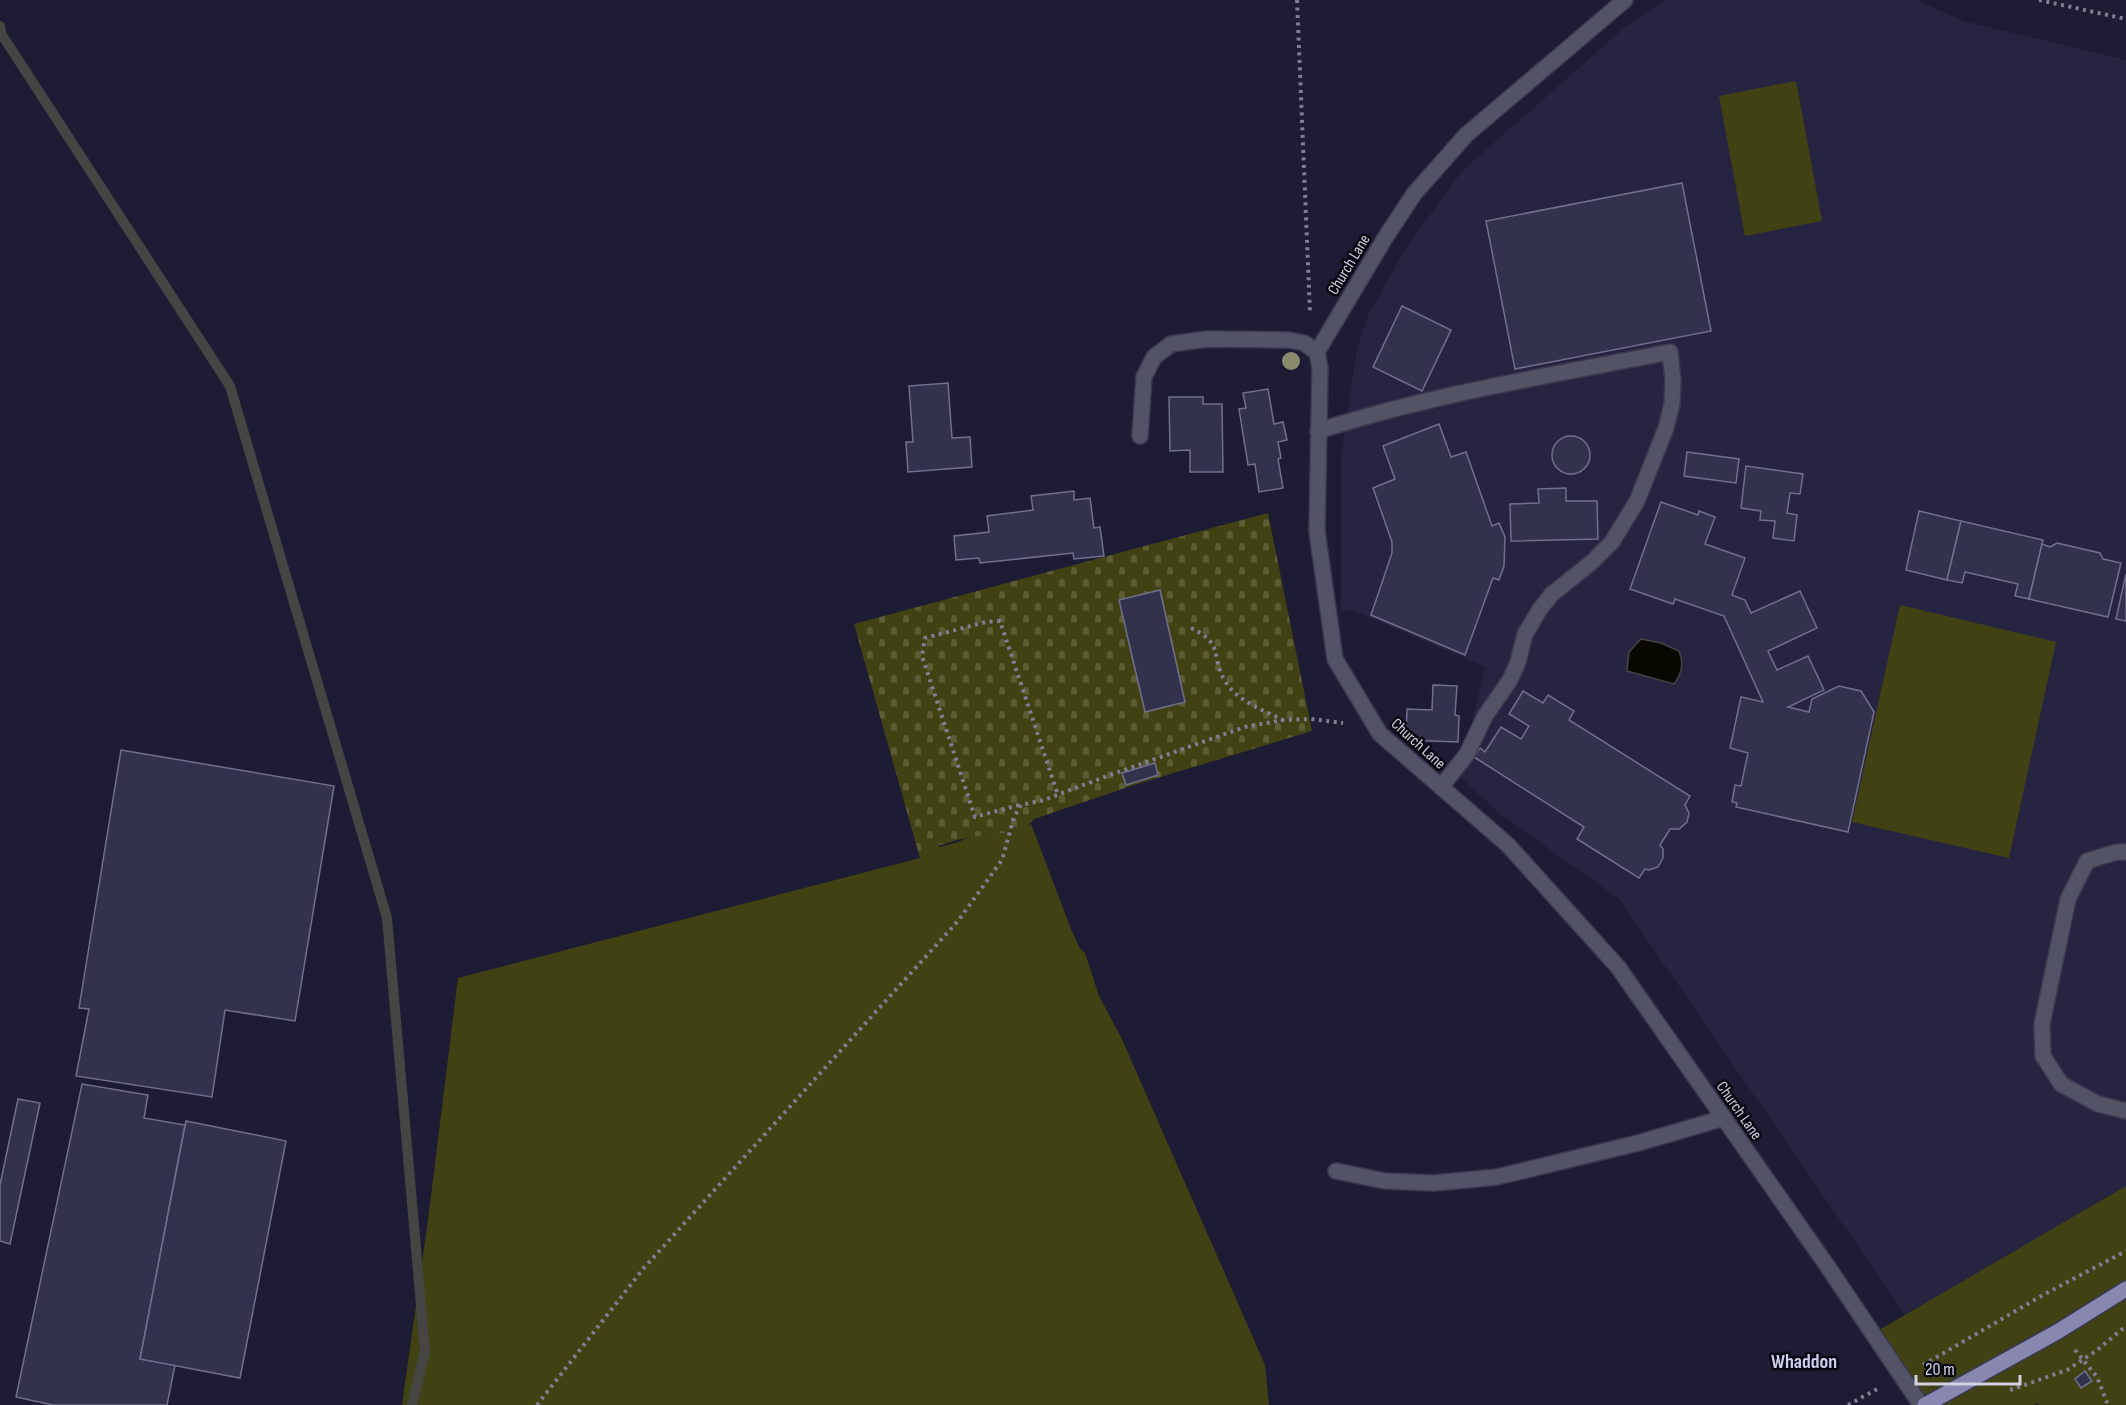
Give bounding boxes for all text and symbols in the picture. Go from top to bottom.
street label: Church Lane [1324,231,1375,298]
street label: Church Lane [1387,715,1449,774]
street label: Church Lane [1712,1078,1766,1144]
scale bar [1916,1348,2020,1386]
district label: Whaddon [1771,1350,1837,1374]
text: 20 m [1925,1359,1955,1380]

